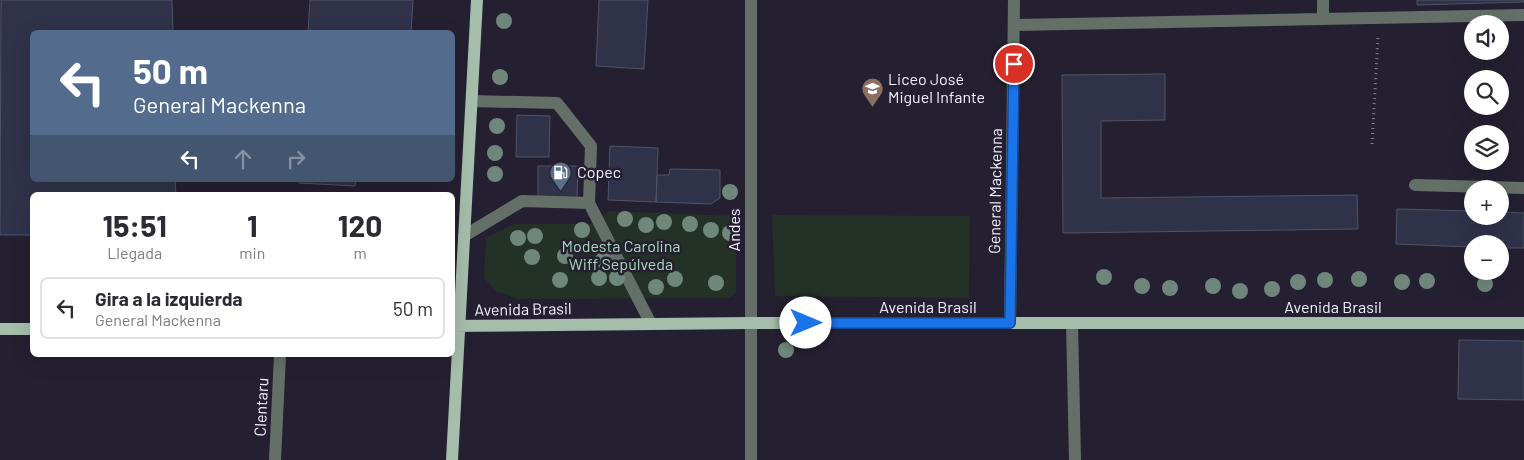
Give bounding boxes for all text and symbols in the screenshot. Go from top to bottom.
map controls [1464,15,1509,280]
button: sound [1464,15,1509,60]
pin [993,43,1035,85]
text: 50 m [133,49,208,91]
icon: left [50,50,115,115]
icon: arrive [1000,50,1028,78]
place label: Liceo José Miguel Infante [888,69,985,106]
button: search [1464,70,1509,115]
school or university icon: Liceo José Miguel Infante [860,76,884,107]
text: General Mackenna [133,91,306,117]
button: layers [1464,125,1509,170]
street label: General Mackenna [984,128,1005,254]
icon: left [176,145,204,173]
icon: ahead [229,145,257,173]
icon: right [282,145,310,173]
fuel station icon: Copec [549,160,573,191]
place label: Copec [577,162,621,181]
button: + [1464,180,1509,225]
text: 15:51 [103,207,167,243]
text: 1 [247,207,258,243]
text: 120 [338,207,382,243]
street label: Andes [724,208,743,252]
button: − [1464,235,1509,280]
park label: Modesta Carolina Wiff Sepúlveda [562,236,680,273]
text: Llegada [107,243,162,262]
text: min [239,243,265,262]
text: m [353,243,367,262]
text: Gira a la izquierda [95,287,243,310]
icon: left [52,294,80,322]
position arrow [779,296,831,348]
text: 50 m [393,297,433,320]
street label: Avenida Brasil [879,297,977,316]
street label: Avenida Brasil [1284,297,1382,316]
street label: Avenida Brasil [474,298,572,319]
text: General Mackenna [95,310,221,329]
street label: Clentaru [249,377,272,437]

